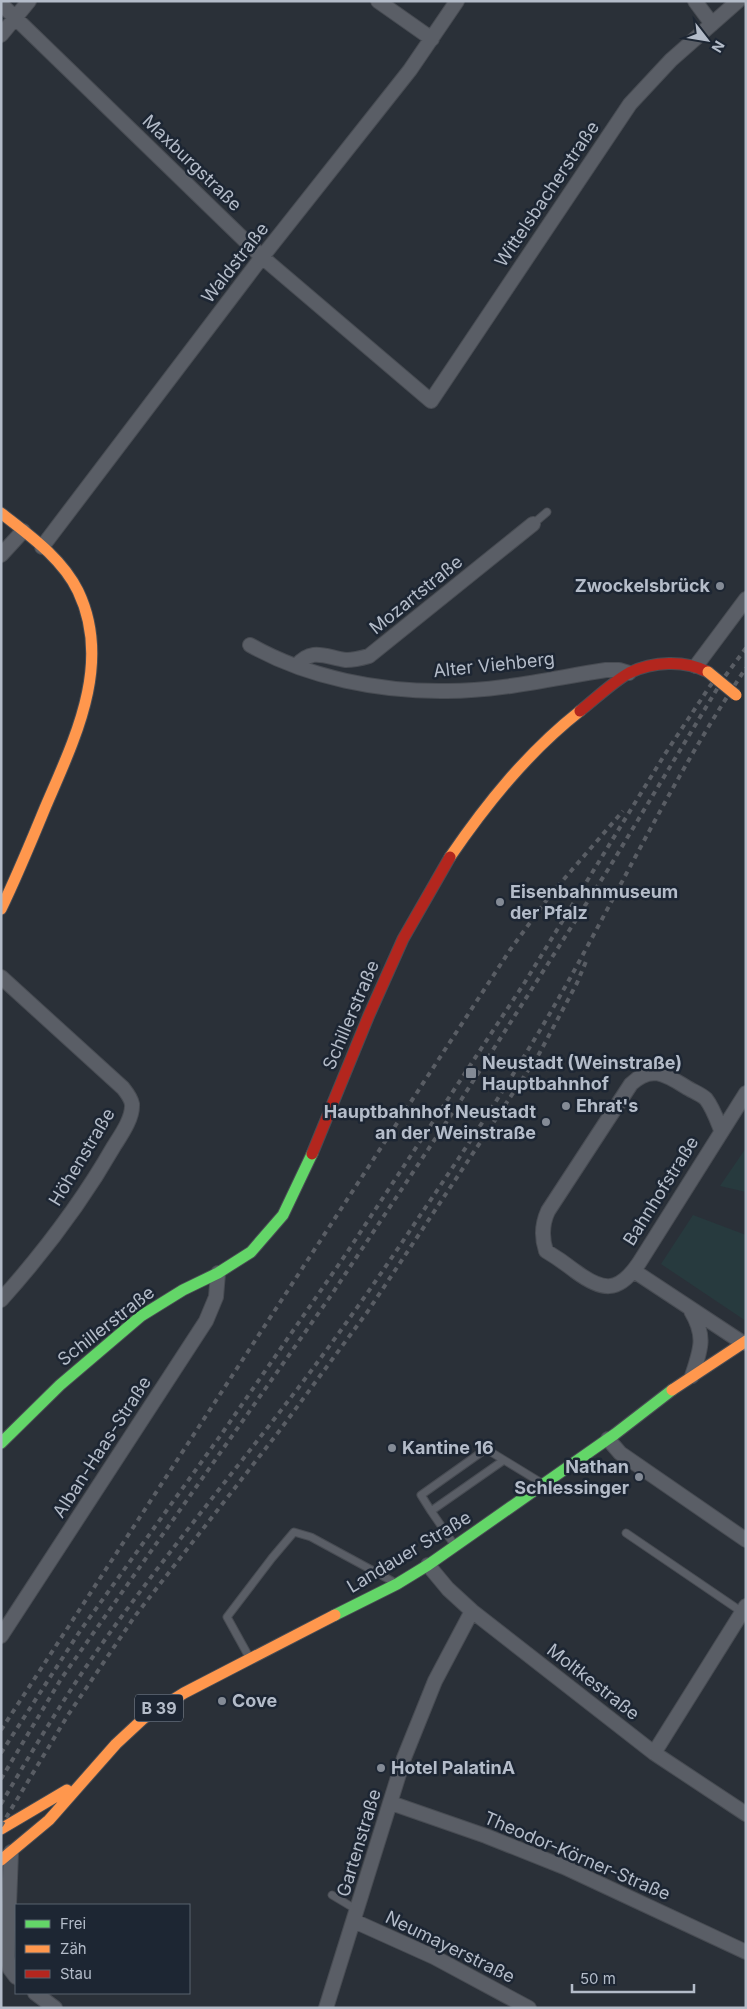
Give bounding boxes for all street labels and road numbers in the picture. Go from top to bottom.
street label: Maxburgstraße [139,110,246,215]
street label: Wittelsbacherstraße [490,117,603,270]
street label: Waldstraße [197,218,272,307]
street label: Mozartstraße [365,551,466,638]
street label: Alter Viehberg [432,648,556,681]
street label: Schillerstraße [318,957,383,1073]
street label: Höhenstraße [44,1104,119,1209]
street label: Bahnhofstraße [619,1132,703,1249]
street label: Schillerstraße [53,1281,158,1370]
street label: Alban-Haas-Straße [48,1372,155,1521]
street label: Landauer Straße [343,1506,475,1597]
street label: Moltkestraße [543,1639,644,1724]
road number: B 39 [135,1695,183,1722]
street label: Gartenstraße [332,1787,385,1899]
street label: Theodor-Körner-Straße [481,1807,673,1904]
street label: Neumayerstraße [382,1906,518,1987]

